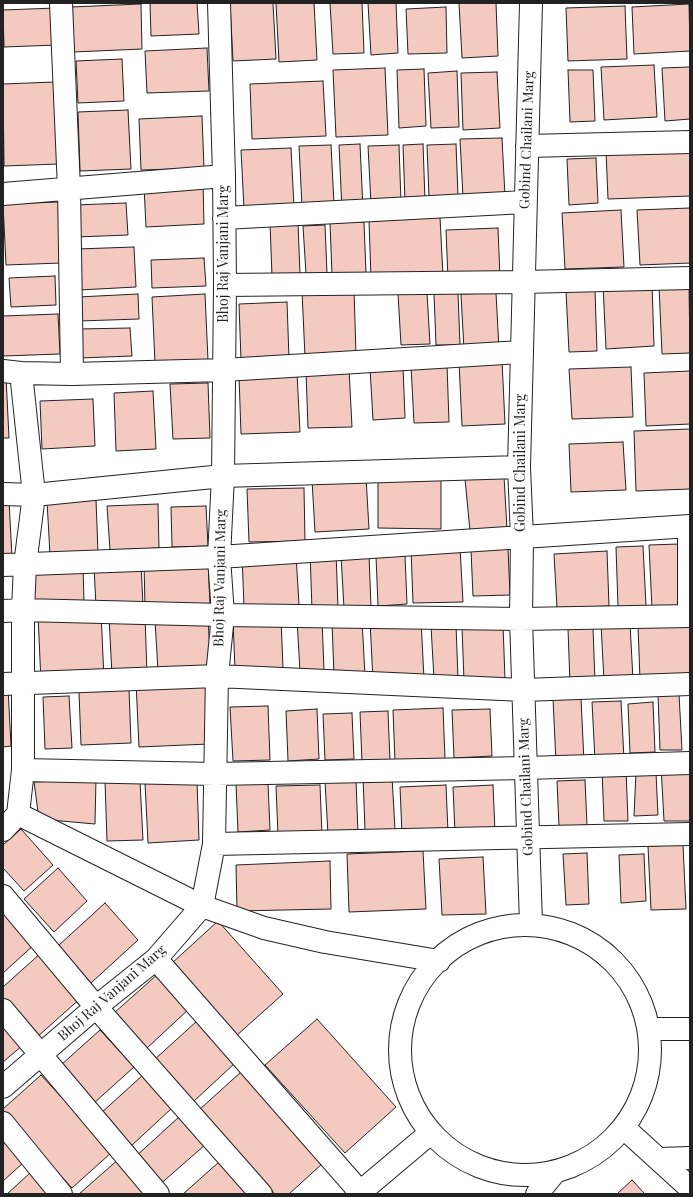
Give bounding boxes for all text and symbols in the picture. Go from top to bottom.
street label: Gobind Chailani Marg [516,71,538,209]
street label: Bhoj Raj Vanjani Marg [216,185,232,323]
street label: Gobind Chailani Marg [513,394,529,532]
street label: Bhoj Raj Vanjani Marg [210,509,230,647]
street label: Gobind Chailani Marg [515,718,537,856]
street label: Bhoj Raj Vanjani Marg [55,942,169,1044]

